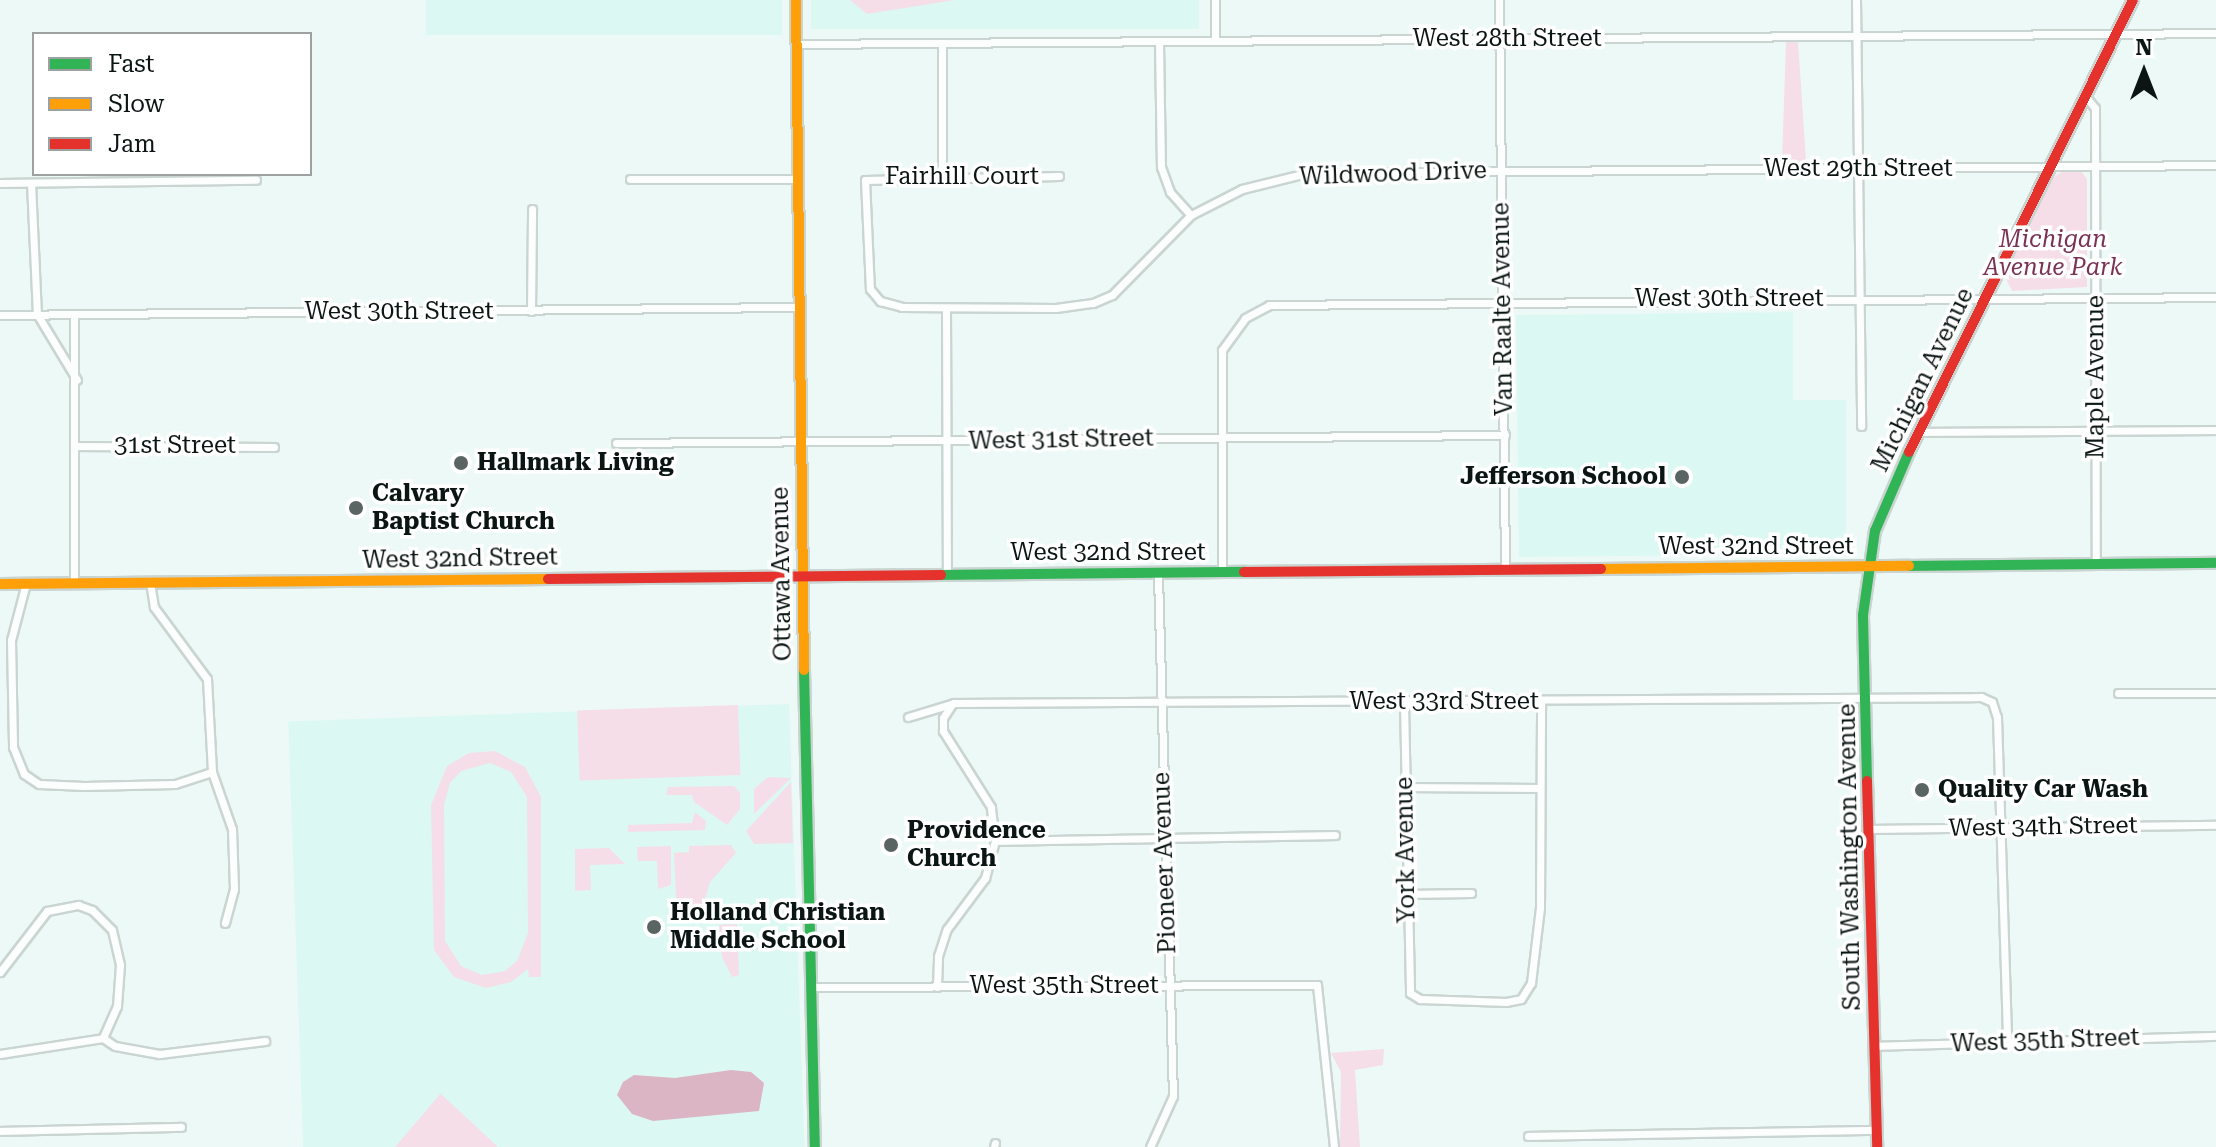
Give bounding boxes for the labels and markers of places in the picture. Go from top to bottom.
place label: Hallmark Living [477,449,674,477]
marker: Hallmark Living [452,454,470,472]
place label: Jefferson School [1460,463,1666,491]
marker: Jefferson School [1673,468,1691,486]
place label: Calvary Baptist Church [372,480,555,536]
marker: Calvary Baptist Church [347,499,365,517]
place label: Quality Car Wash [1938,776,2148,804]
marker: Quality Car Wash [1913,781,1931,799]
place label: Providence Church [907,817,1046,873]
marker: Providence Church [882,836,900,854]
place label: Holland Christian Middle School [670,899,885,955]
marker: Holland Christian Middle School [645,918,663,936]

